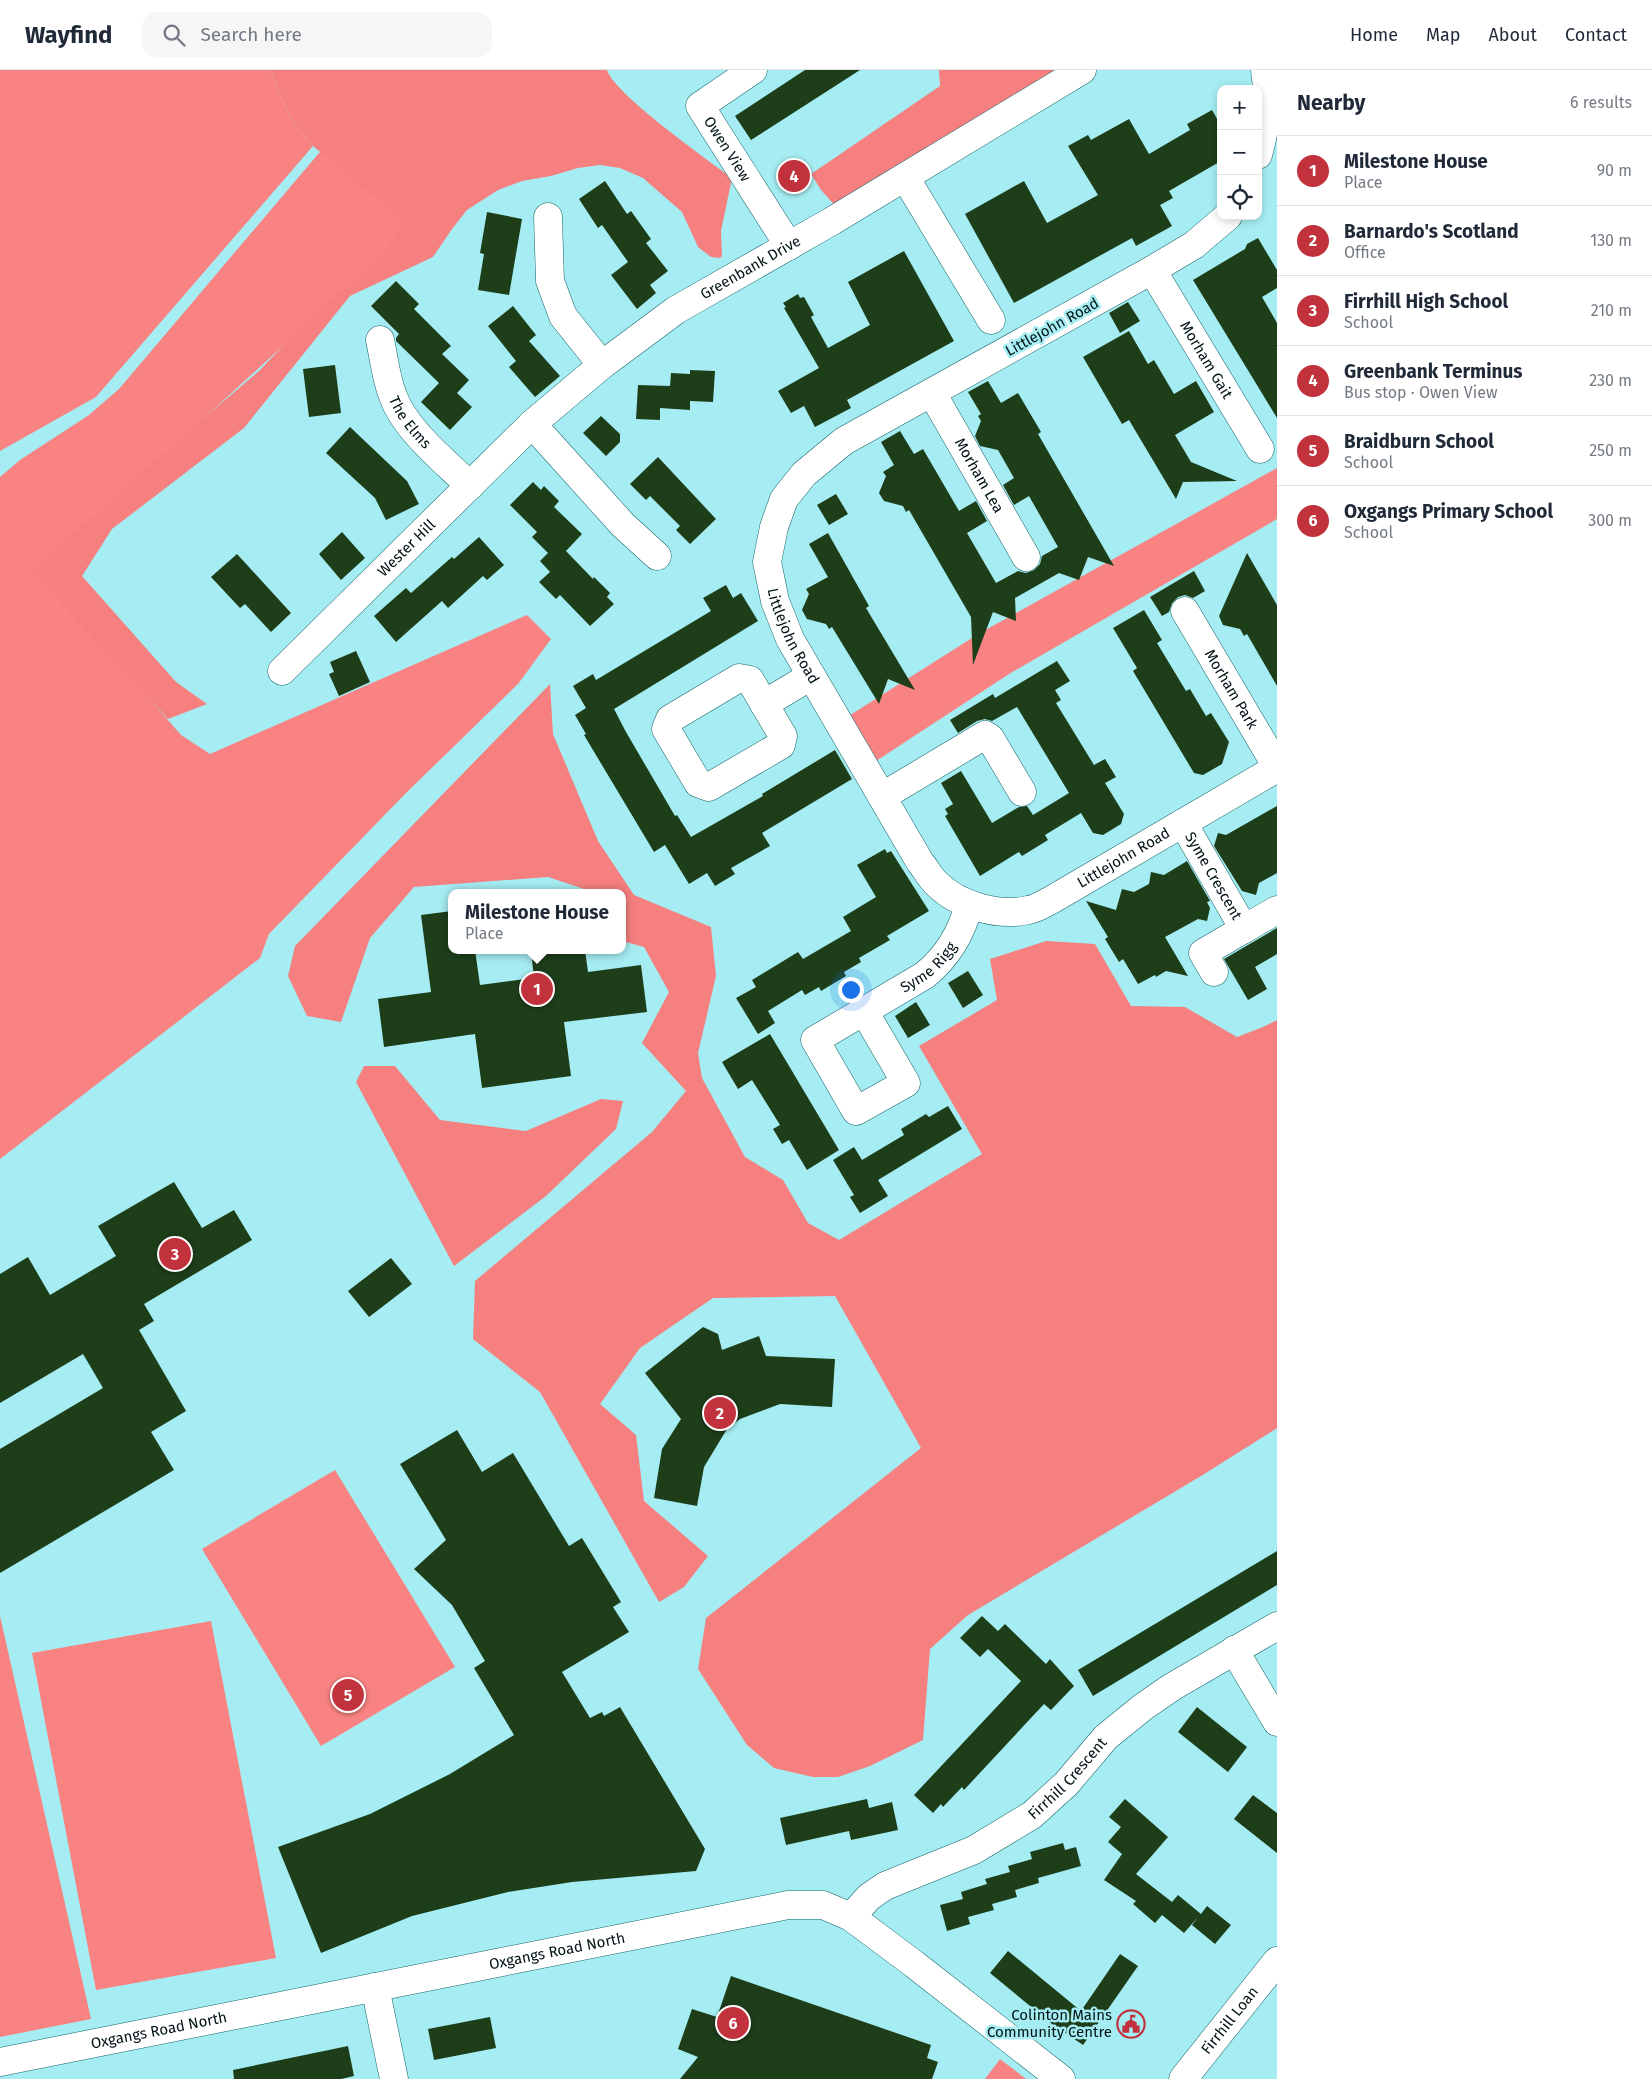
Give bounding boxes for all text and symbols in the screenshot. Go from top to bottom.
search box [142,12,492,57]
text: Wayfind [25,21,112,49]
icon: search [160,21,188,49]
text: Search here [200,23,302,46]
text: Home [1350,24,1398,46]
text: Map [1426,24,1460,46]
text: About [1488,24,1537,46]
text: Contact [1565,24,1627,46]
map controls [1217,85,1262,220]
button: + [1217,85,1262,130]
text: Nearby [1297,90,1365,116]
text: 6 results [1570,93,1632,112]
street label: Owen View [700,113,755,185]
button: − [1217,130,1262,175]
text: Milestone House [1344,150,1488,173]
pin: 4 [778,157,810,195]
text: 1 [1309,161,1317,180]
text: 90 m [1597,161,1632,180]
text: Place [1344,173,1383,192]
button: locate [1217,175,1262,220]
text: Barnardo's Scotland [1344,220,1519,243]
text: 2 [1309,231,1317,250]
text: 130 m [1590,231,1632,250]
street label: Greenbank Drive [697,232,804,303]
text: Office [1344,243,1386,262]
text: Firrhill High School [1344,290,1508,313]
street label: Littlejohn Road [1002,294,1102,360]
text: 3 [1309,301,1317,320]
text: 210 m [1591,301,1632,320]
text: School [1344,313,1393,332]
street label: Morham Gait [1176,318,1237,402]
text: Greenbank Terminus [1344,360,1523,383]
text: 4 [1308,371,1318,390]
text: 230 m [1589,371,1632,390]
text: Bus stop · Owen View [1344,383,1497,402]
street label: The Elms [385,393,435,452]
text: Braidburn School [1344,430,1494,453]
street label: Morham Lea [951,435,1008,516]
text: 5 [1309,441,1317,460]
text: 250 m [1589,441,1632,460]
text: School [1344,453,1393,472]
text: Oxgangs Primary School [1344,500,1553,523]
text: 6 [1308,511,1318,530]
text: 300 m [1588,511,1632,530]
street label: Wester Hill [374,515,440,580]
text: School [1344,523,1393,542]
street label: Littlejohn Road [764,586,823,687]
street label: Morham Park [1201,646,1262,733]
street label: Littlejohn Road [1074,824,1173,892]
street label: Syme Crescent [1181,829,1246,924]
popup [448,889,626,954]
text: Milestone House [465,901,609,924]
text: Place [465,924,504,943]
street label: Syme Rigg [897,938,961,997]
pin: 1 [521,970,553,1008]
your location [838,977,864,1003]
pin: 3 [159,1235,191,1273]
pin: 2 [704,1394,736,1432]
pin: 5 [332,1676,364,1714]
street label: Firrhill Crescent [1024,1733,1111,1823]
street label: Oxgangs Road North [488,1929,627,1973]
street label: Firrhill Loan [1197,1983,1262,2058]
pin: 6 [717,2004,749,2042]
place label: Colinton Mains Community Centre [987,2006,1112,2041]
street label: Oxgangs Road North [89,2008,228,2053]
public building icon: Colinton Mains Community Centre [1116,2009,1146,2039]

